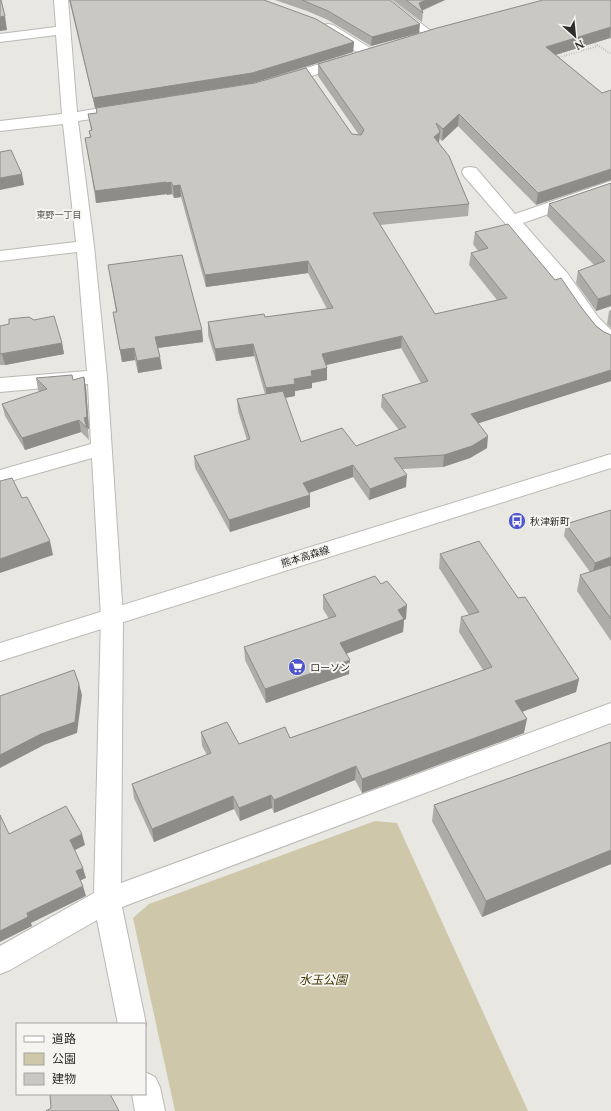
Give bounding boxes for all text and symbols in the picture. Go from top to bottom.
north arrow [555,16,595,56]
text: N [572,37,587,54]
district label: 東野一丁目 [36,208,82,221]
bus stop icon: 秋津新町 [507,511,527,531]
place label: 秋津新町 [530,514,570,528]
street label: 熊本高森線 [279,542,331,570]
supermarket icon: ローソン [287,657,307,677]
place label: ローソン [310,660,350,674]
park label: 水玉公園 [299,971,349,988]
legend [16,1023,146,1095]
text: 道路 [52,1030,76,1047]
text: 公園 [52,1050,76,1067]
text: 建物 [52,1070,76,1087]

